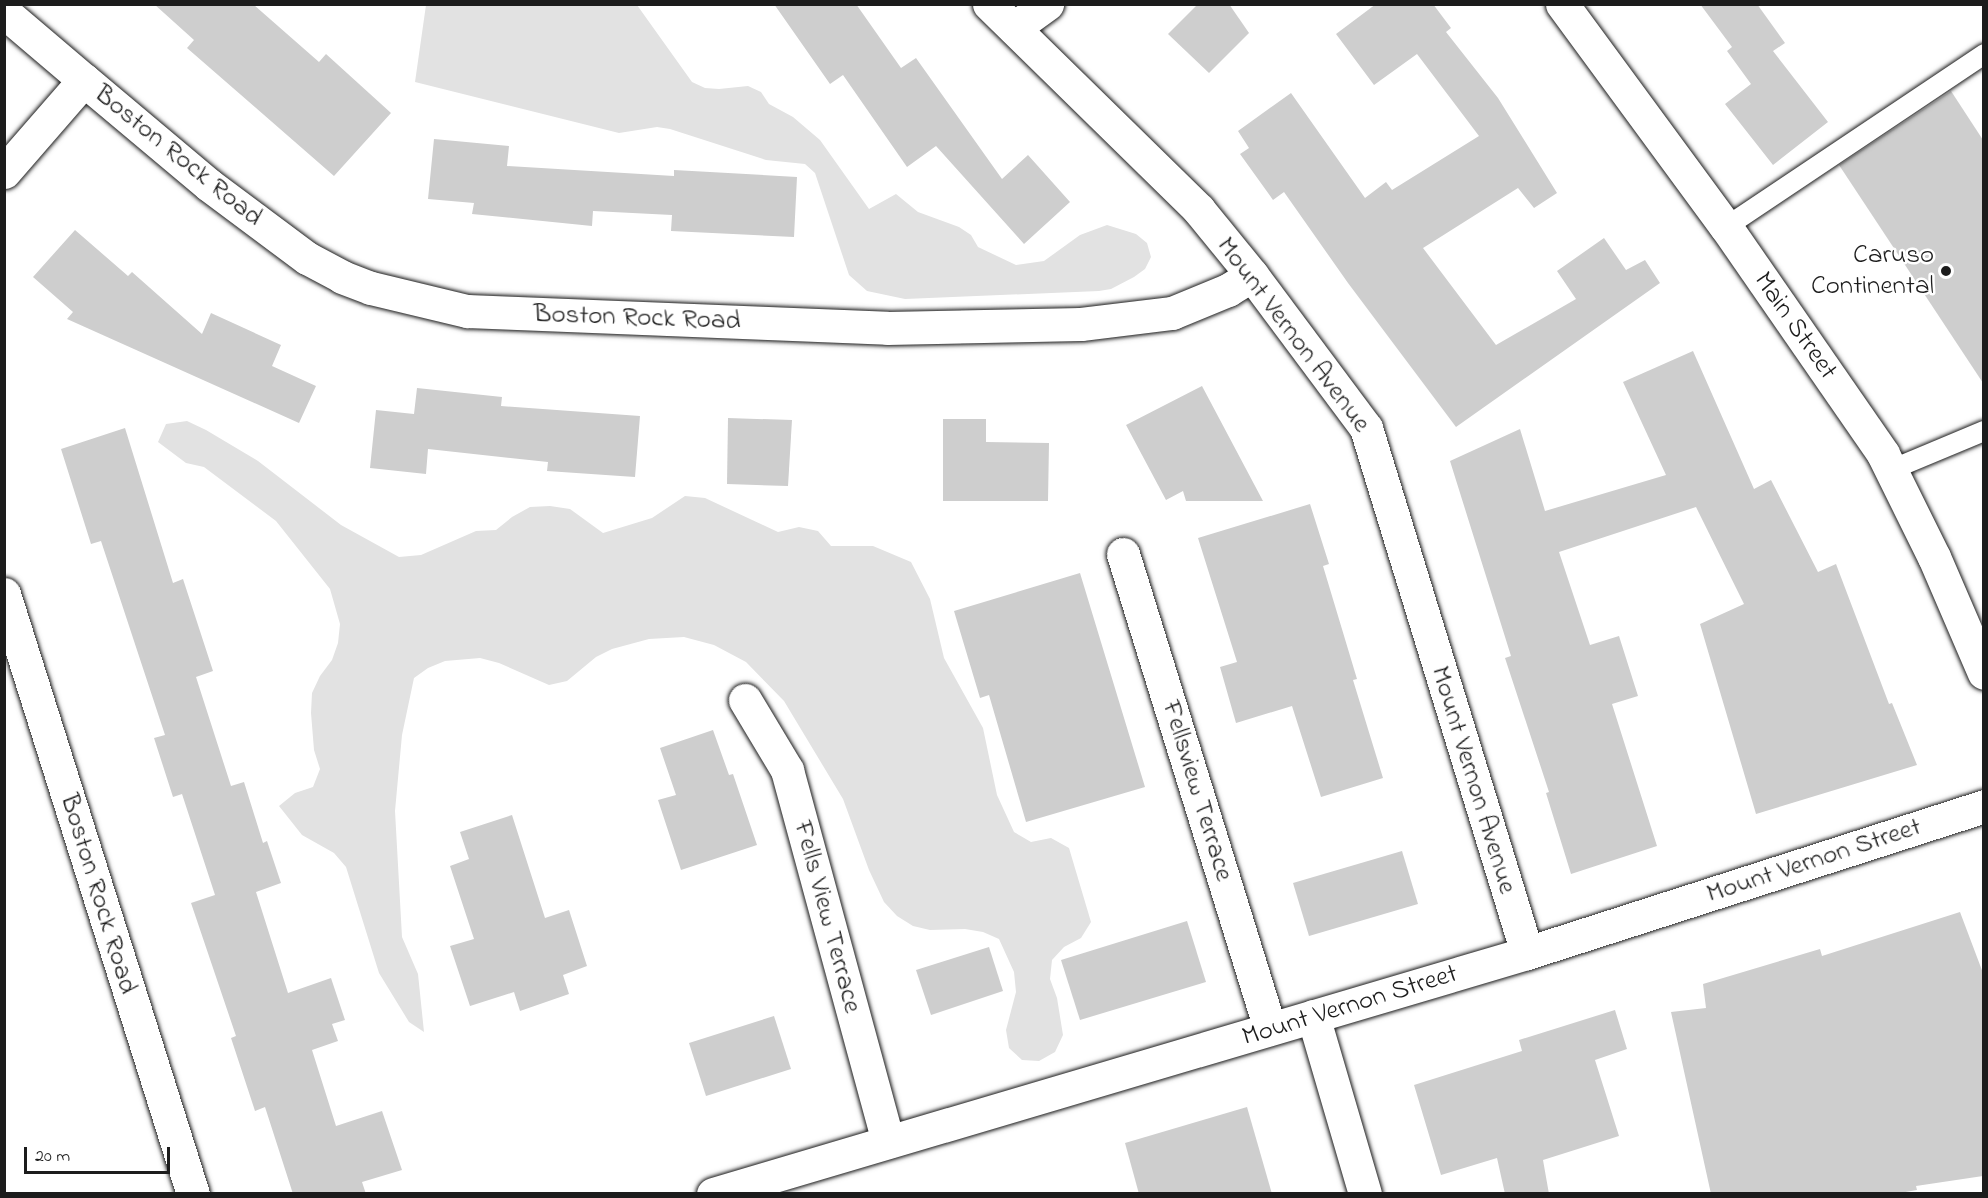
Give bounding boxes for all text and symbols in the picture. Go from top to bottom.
street label: Boston Rock Road [87,78,269,234]
street label: Mount Vernon Avenue [1209,231,1377,439]
place label: Caruso Continental [1811,239,1934,302]
marker: Caruso Continental [1939,264,1953,278]
street label: Main Street [1746,266,1844,386]
street label: Boston Rock Road [533,298,741,338]
street label: Mount Vernon Avenue [1423,662,1523,898]
street label: Fellsview Terrace [1154,697,1240,885]
street label: Boston Rock Road [52,790,144,998]
street label: Mount Vernon Street [1703,811,1925,911]
street label: Fells View Terrace [786,817,868,1017]
street label: Mount Vernon Street [1238,958,1462,1054]
scale bar [27,1135,172,1173]
text: 20 m [35,1144,70,1170]

